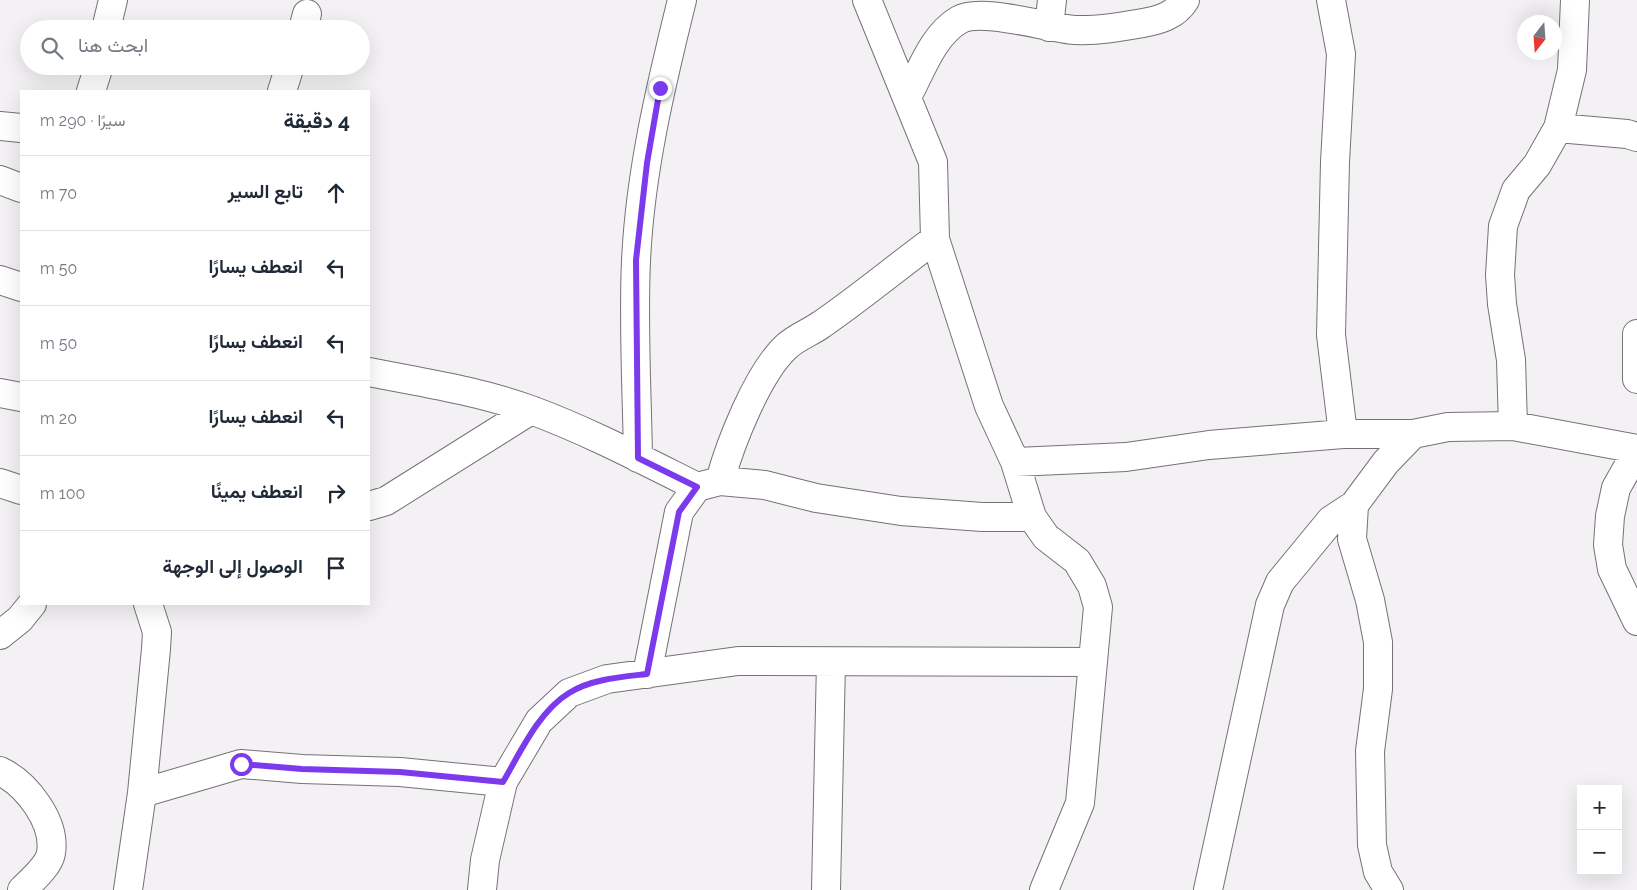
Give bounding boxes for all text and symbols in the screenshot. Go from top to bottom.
north arrow [1517,15,1562,60]
search box [20,20,370,75]
icon: search [38,34,66,62]
text: ابحث هنا [78,34,148,56]
route end [649,77,672,100]
text: 4 دقيقة [283,108,350,133]
text: سيرًا · 290 m [40,111,125,130]
icon: ahead [322,179,350,207]
text: تابع السير [228,180,303,202]
text: 70 m [40,184,77,203]
icon: left [322,254,350,282]
text: انعطف يسارًا [209,255,303,277]
text: 50 m [40,259,77,278]
icon: left [322,329,350,357]
text: انعطف يسارًا [209,330,303,352]
text: 50 m [40,334,77,353]
icon: left [322,404,350,432]
text: انعطف يسارًا [209,405,303,427]
text: 20 m [40,409,77,428]
icon: right [322,479,350,507]
text: انعطف يمينًا [211,480,303,502]
text: 100 m [40,484,85,503]
icon: arrive [322,554,350,582]
text: الوصول إلى الوجهة [163,555,303,577]
route start [230,753,253,776]
map controls [1577,785,1622,875]
button: + [1577,785,1622,830]
button: − [1577,830,1622,875]

